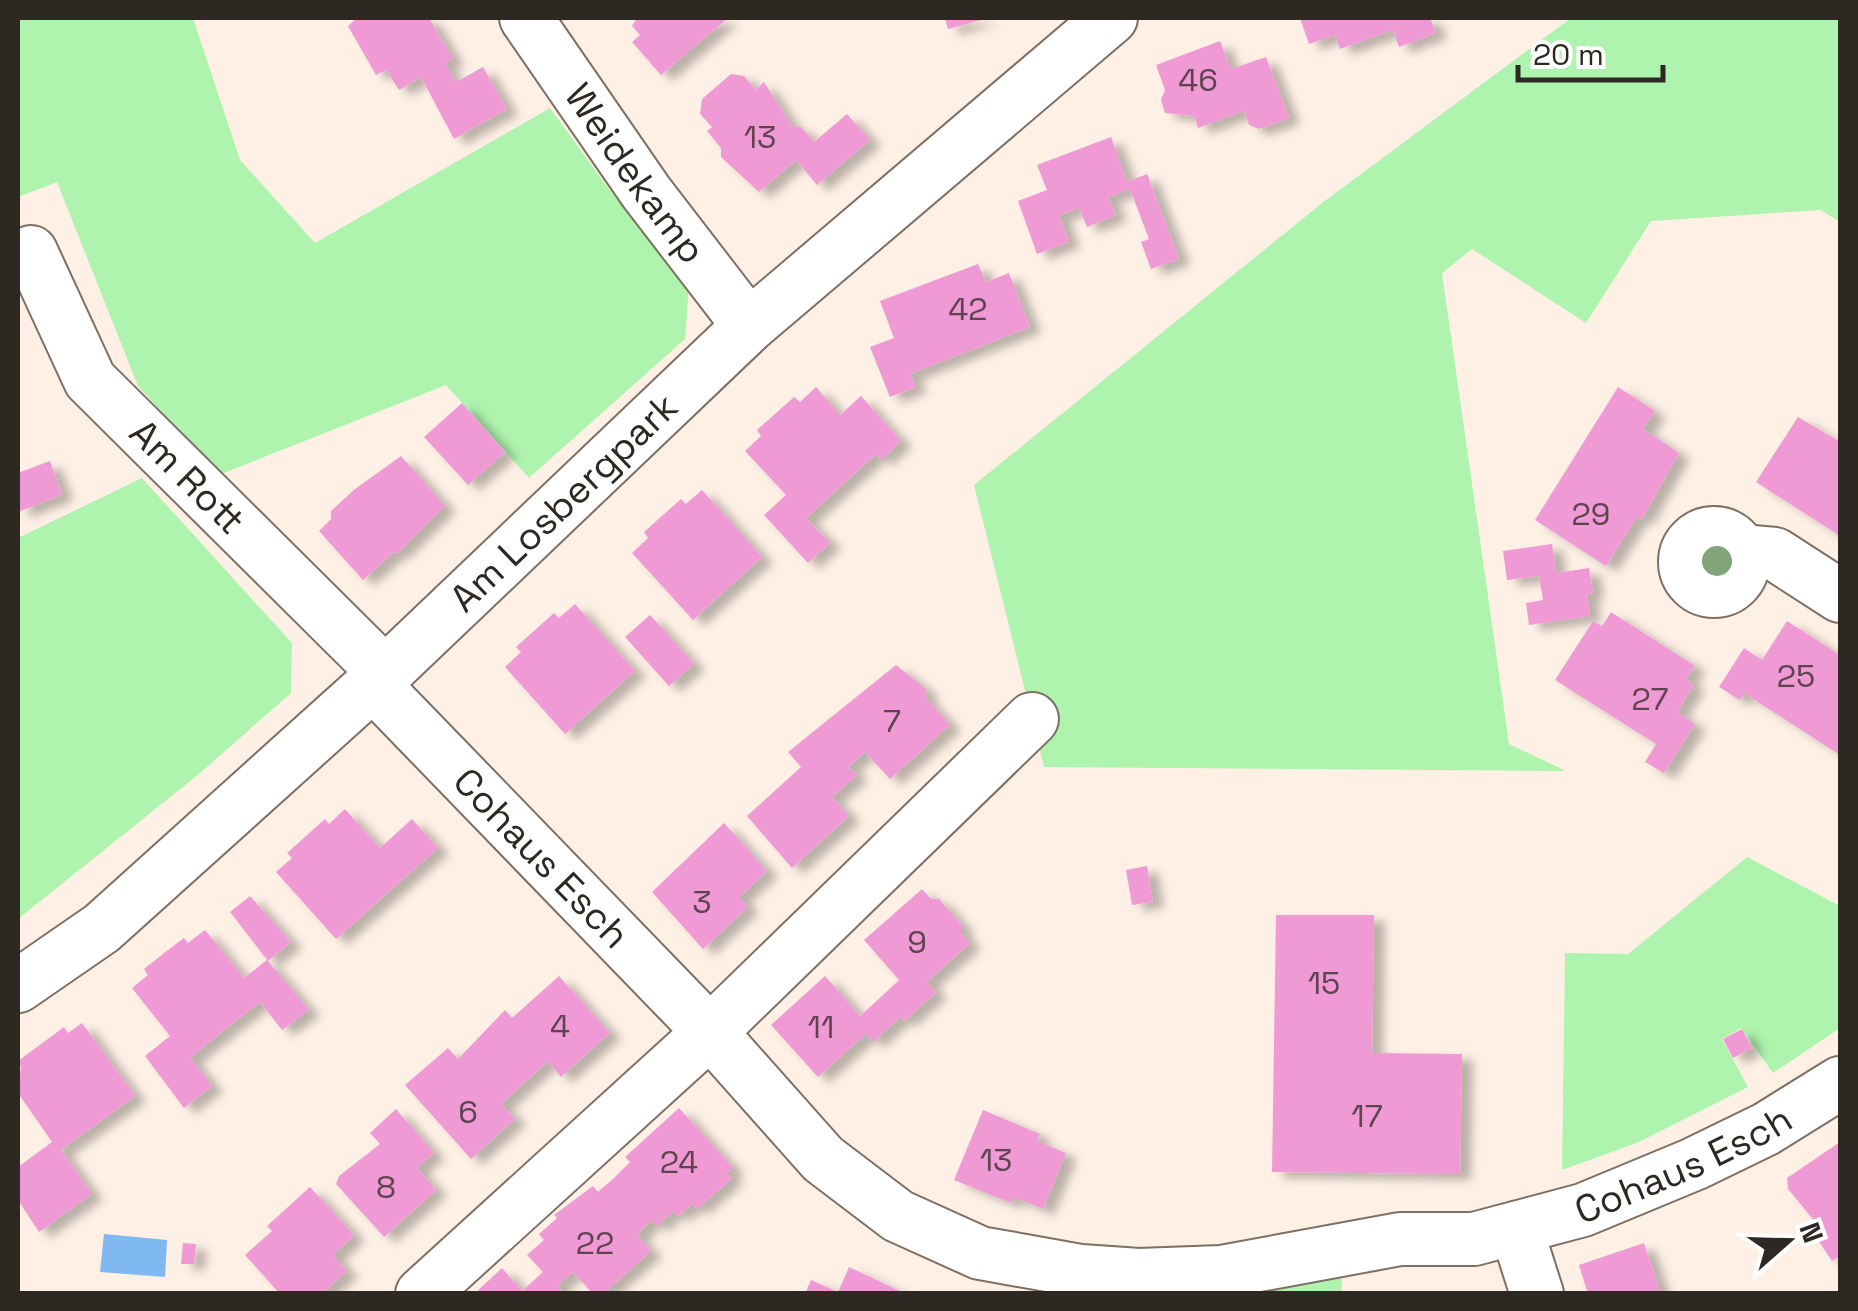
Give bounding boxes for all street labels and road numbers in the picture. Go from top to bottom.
street label: Weidekamp [554,74,716,273]
street label: Am Losbergpark [440,383,688,622]
street label: Am Rott [119,409,255,544]
street label: Cohaus Esch [443,757,640,958]
street label: Cohaus Esch [1568,1095,1801,1235]

